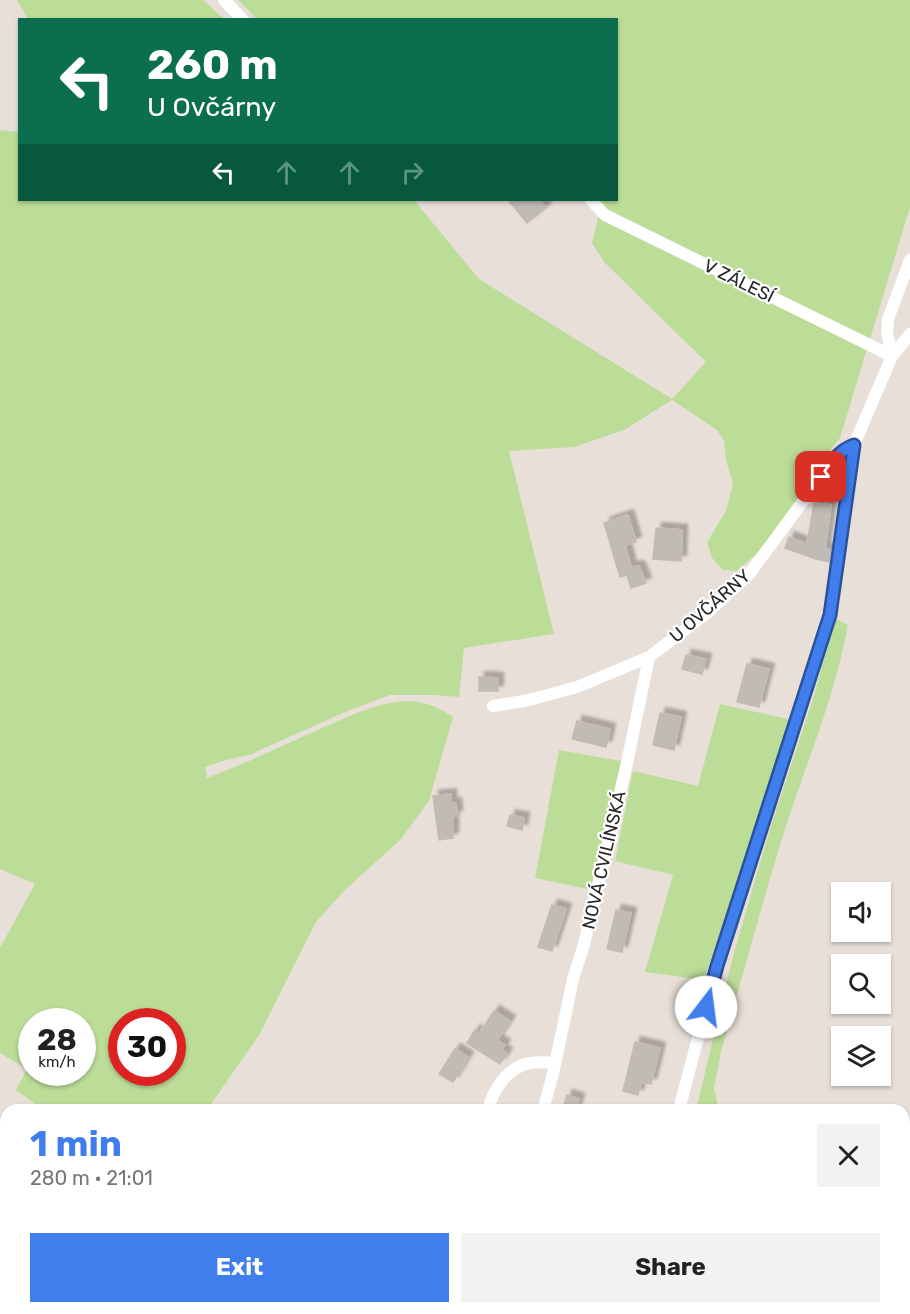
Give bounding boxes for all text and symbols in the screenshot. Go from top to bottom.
text: 260 m [147,40,278,90]
icon: left [48,42,126,120]
text: U Ovčárny [147,91,276,123]
icon: left [207,156,240,189]
icon: ahead [270,156,303,189]
icon: ahead [333,156,366,189]
icon: right [396,156,429,189]
street label: V ZÁLESÍ [700,255,779,308]
pin [795,451,846,502]
icon: arrive [804,460,837,493]
street label: U OVČÁRNY [665,565,755,647]
street label: NOVÁ CVILÍNSKÁ [577,789,631,931]
map controls [831,882,891,1086]
button: sound [831,882,891,942]
button: search [831,954,891,1014]
position arrow [674,975,738,1039]
speed limit sign: 30 [108,1008,186,1086]
text: 28 [37,1022,77,1058]
button: layers [831,1026,891,1086]
text: km/h [38,1053,76,1071]
text: 1 min [30,1122,122,1165]
button: close [817,1124,880,1187]
text: 280 m · 21:01 [30,1166,153,1190]
button: Exit [30,1233,449,1302]
button: Share [461,1233,880,1302]

